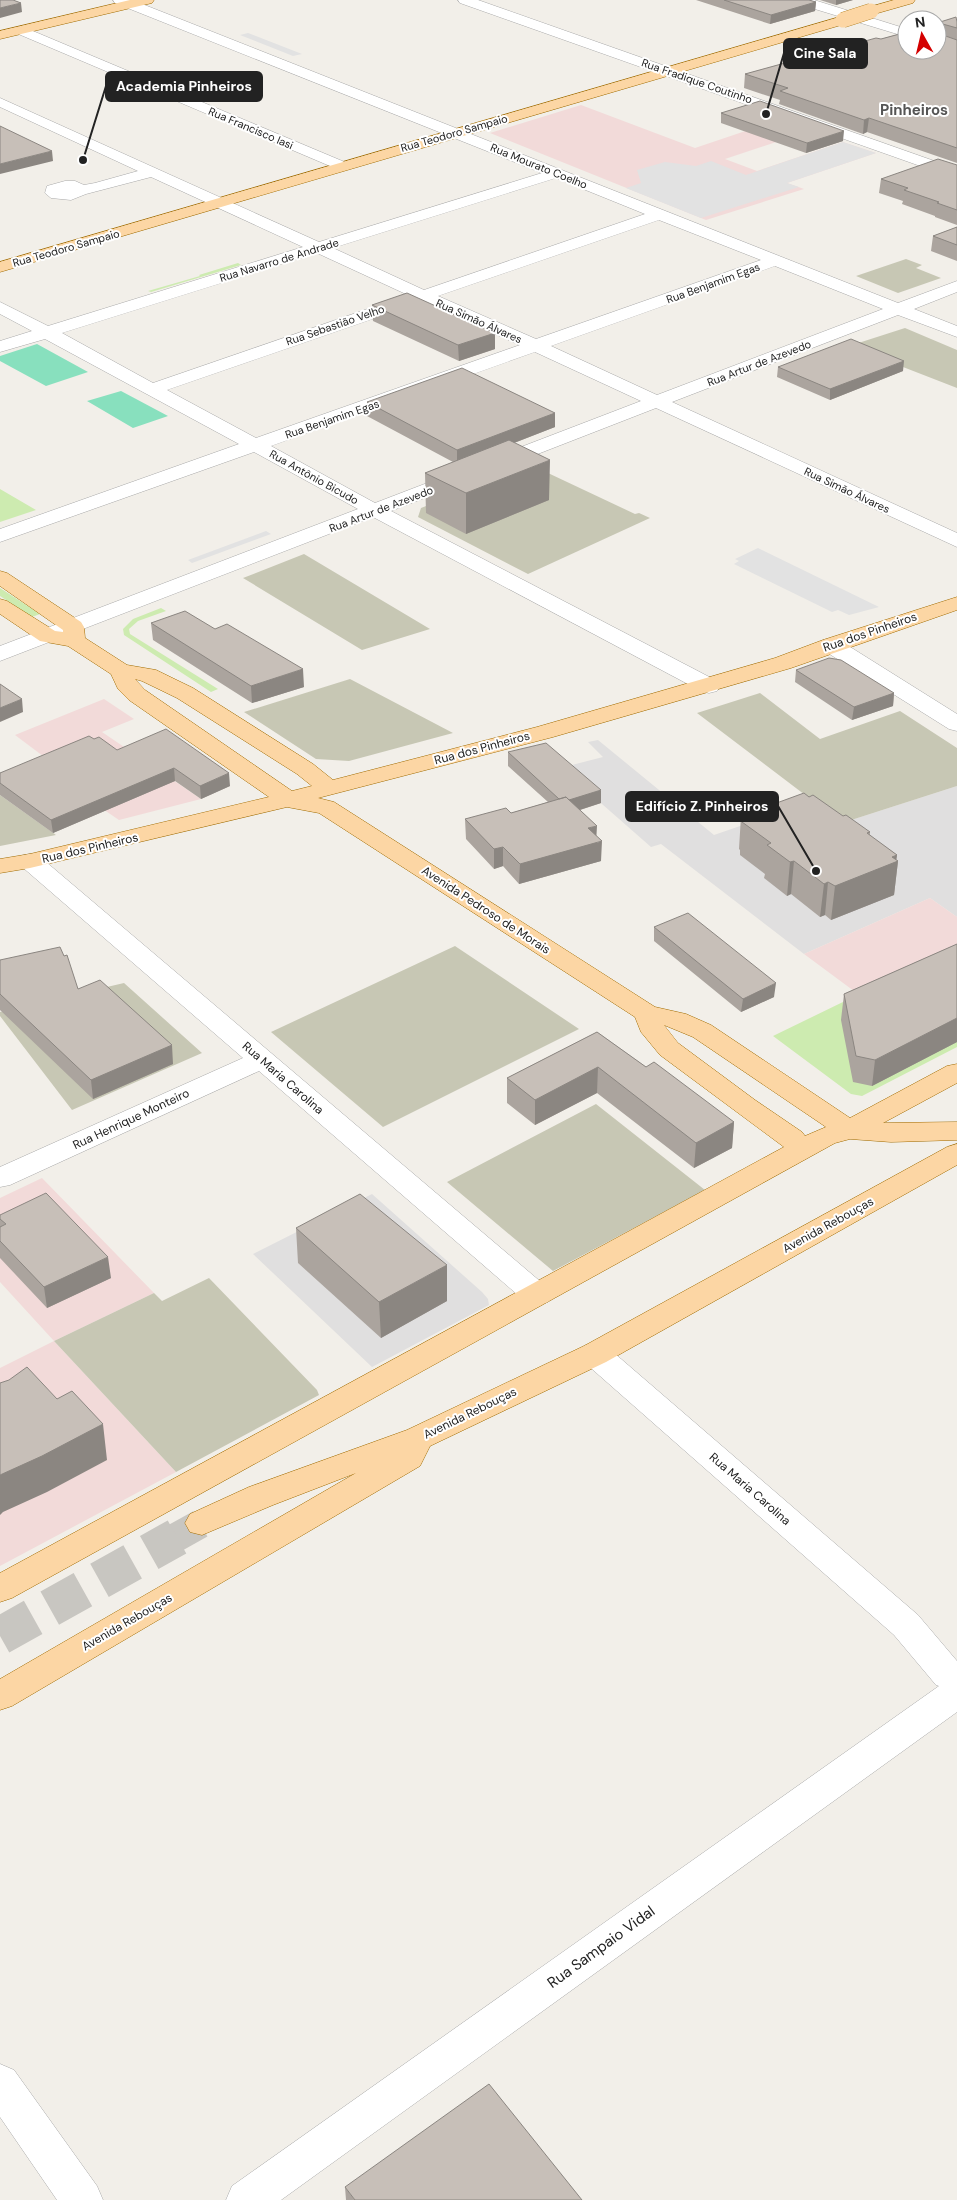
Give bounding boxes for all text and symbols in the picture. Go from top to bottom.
north arrow [897,10,947,60]
text: N [914,13,927,32]
callout: Cine Sala [784,39,867,68]
text: Cine Sala [793,44,857,62]
street label: Rua Fradique Coutinho [640,55,754,107]
callout: Academia Pinheiros [106,72,262,101]
text: Academia Pinheiros [116,77,252,95]
district label: Pinheiros [880,100,948,120]
street label: Rua Francisco Iasi [206,104,296,152]
street label: Rua Teodoro Sampaio [399,111,509,155]
street label: Rua Mourato Coelho [488,140,590,192]
street label: Rua Teodoro Sampaio [11,226,121,270]
street label: Rua Navarro de Andrade [218,235,340,285]
street label: Rua Benjamim Egas [664,260,762,306]
street label: Rua Simão Álvares [434,296,524,346]
street label: Rua Sebastião Velho [284,302,386,348]
street label: Rua Artur de Azevedo [705,337,813,389]
street label: Rua Benjamim Egas [283,396,381,442]
street label: Rua Antônio Bicudo [267,447,361,507]
street label: Rua Simão Álvares [802,464,892,516]
street label: Rua Artur de Azevedo [327,483,435,535]
street label: Rua dos Pinheiros [821,608,919,656]
street label: Rua dos Pinheiros [432,728,532,768]
callout: Edifício Z. Pinheiros [626,792,778,821]
text: Edifício Z. Pinheiros [636,797,768,815]
street label: Rua dos Pinheiros [40,829,140,867]
street label: Avenida Pedroso de Morais [419,862,553,958]
street label: Rua Maria Carolina [239,1038,327,1118]
street label: Rua Henrique Monteiro [70,1085,192,1153]
street label: Avenida Rebouças [780,1193,876,1257]
street label: Avenida Rebouças [421,1384,519,1442]
street label: Rua Maria Carolina [706,1449,794,1529]
street label: Avenida Rebouças [79,1590,175,1654]
street label: Rua Sampaio Vidal [543,1901,659,1993]

